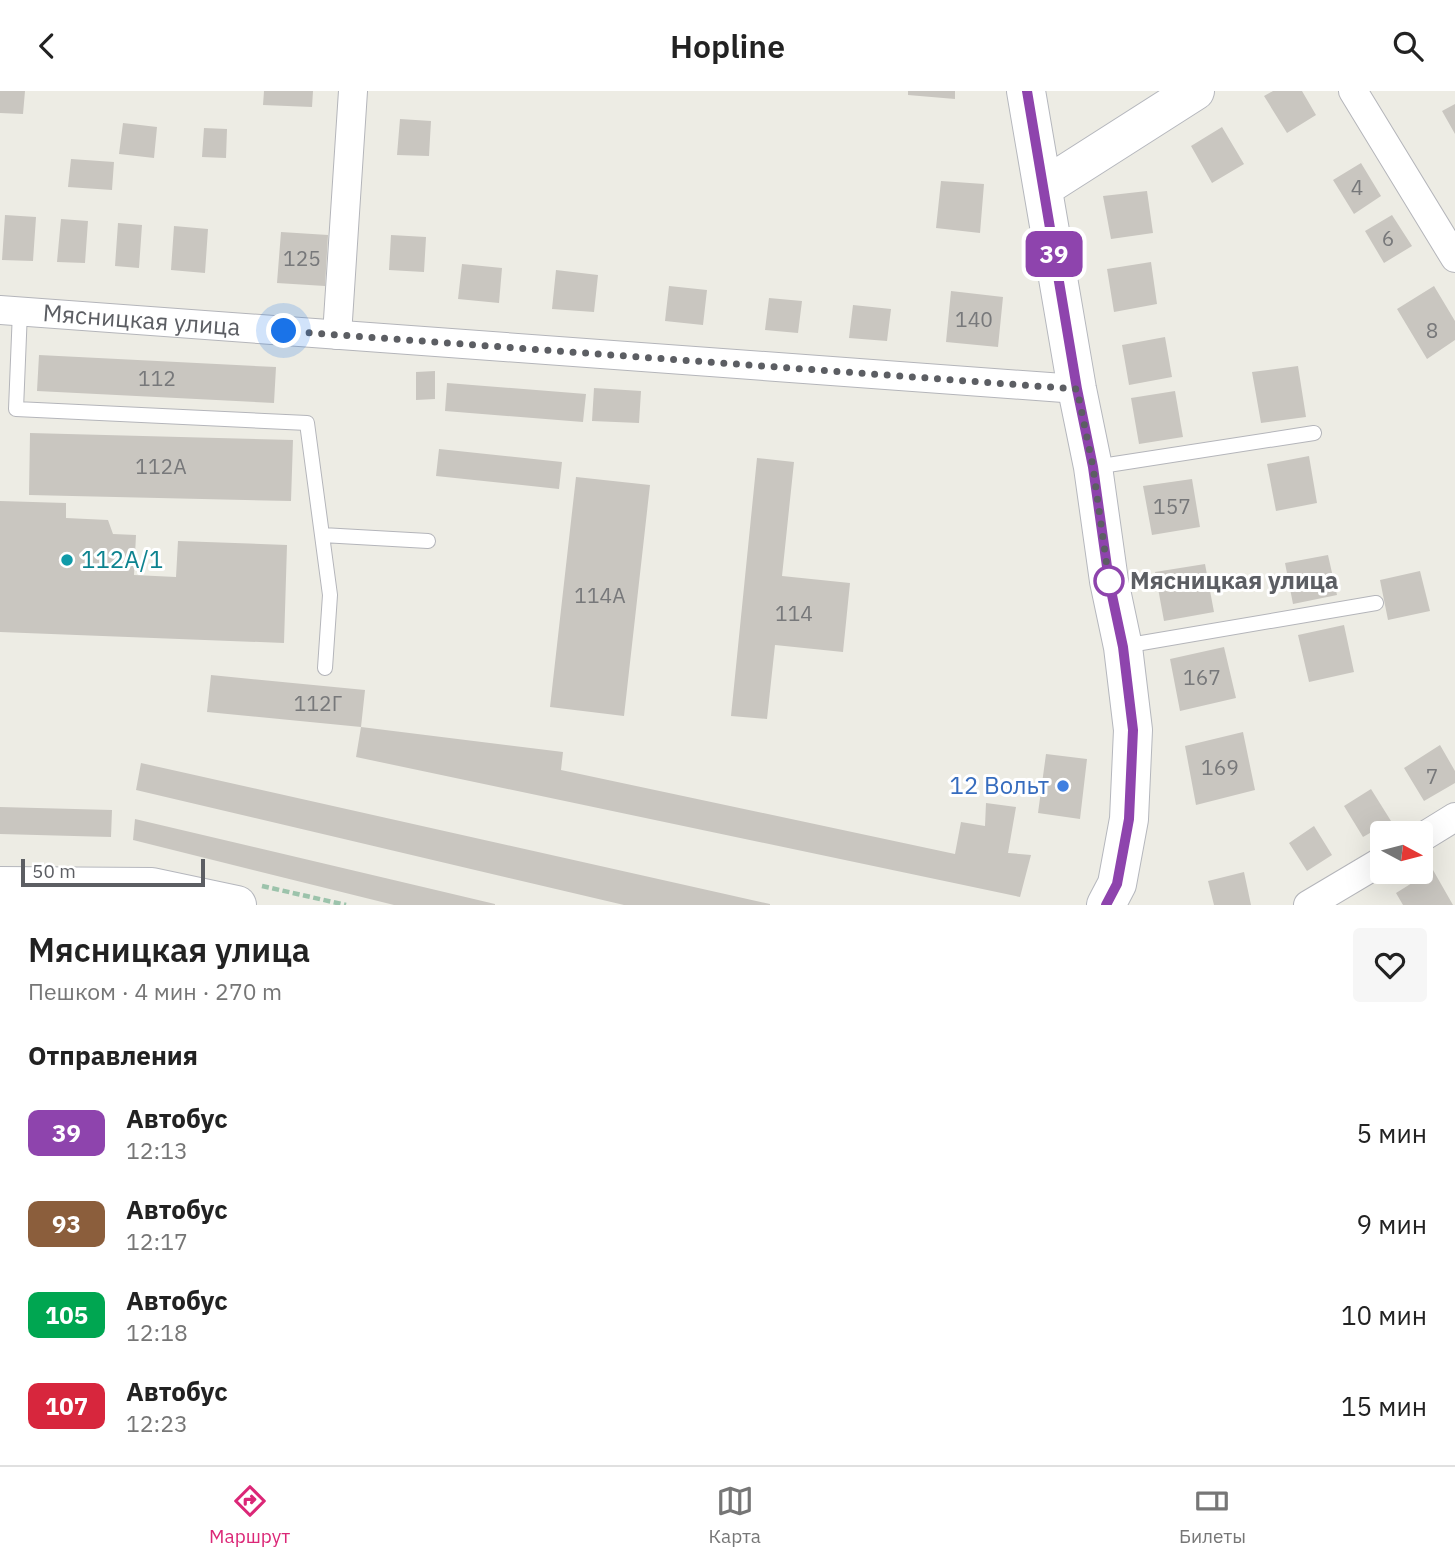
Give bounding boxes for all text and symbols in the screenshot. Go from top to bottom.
text: Hopline [670,25,785,67]
icon: back [28,27,66,65]
icon: search [1389,27,1427,65]
house number: 4 [1351,173,1363,201]
house number: 6 [1382,224,1394,252]
line badge: 39 [1023,231,1086,277]
text: 39 [1040,238,1068,270]
house number: 125 [283,244,321,272]
street label: Мясницкая улица [42,296,242,343]
house number: 140 [955,305,993,333]
your location [266,313,301,348]
house number: 8 [1426,316,1438,344]
house number: 112 [138,364,176,392]
house number: 112А [135,452,187,480]
house number: 157 [1153,492,1191,520]
place label: 112А/1 [81,543,163,575]
marker: 112А/1 [59,552,75,568]
place label: Мясницкая улица [1130,564,1338,596]
marker: Мясницкая улица [1094,566,1124,596]
house number: 114А [574,581,626,609]
house number: 114 [775,599,813,627]
house number: 167 [1183,663,1221,691]
house number: 112Г [294,689,342,717]
house number: 169 [1201,753,1239,781]
house number: 7 [1426,762,1438,790]
place label: 12 Вольт [950,769,1049,801]
marker: 12 Вольт [1055,778,1071,794]
north arrow [1370,821,1433,884]
map controls [1370,821,1433,884]
scale bar [21,856,205,888]
text: 50 m [32,859,76,883]
text: Мясницкая улица [28,928,310,971]
button: heart [1353,928,1427,1002]
text: Пешком · 4 мин · 270 m [28,976,282,1006]
text: Отправления [28,1038,198,1072]
text: Автобус [126,1101,228,1135]
text: 5 мин [1357,1116,1427,1150]
text: 39 [52,1117,81,1149]
text: 12:13 [126,1135,188,1165]
text: Автобус [126,1192,228,1226]
text: 9 мин [1357,1207,1427,1241]
text: 93 [52,1208,81,1240]
text: 12:17 [126,1226,188,1256]
text: Автобус [126,1283,228,1317]
text: 10 мин [1341,1298,1427,1332]
text: 105 [45,1299,88,1331]
text: 12:18 [126,1317,188,1347]
text: Автобус [126,1374,228,1408]
text: 15 мин [1341,1389,1427,1423]
text: 107 [45,1390,88,1422]
text: 12:23 [126,1408,188,1438]
tab: Маршрут [209,1482,290,1548]
tab: Карта [709,1482,761,1548]
tab: Билеты [1179,1482,1246,1548]

